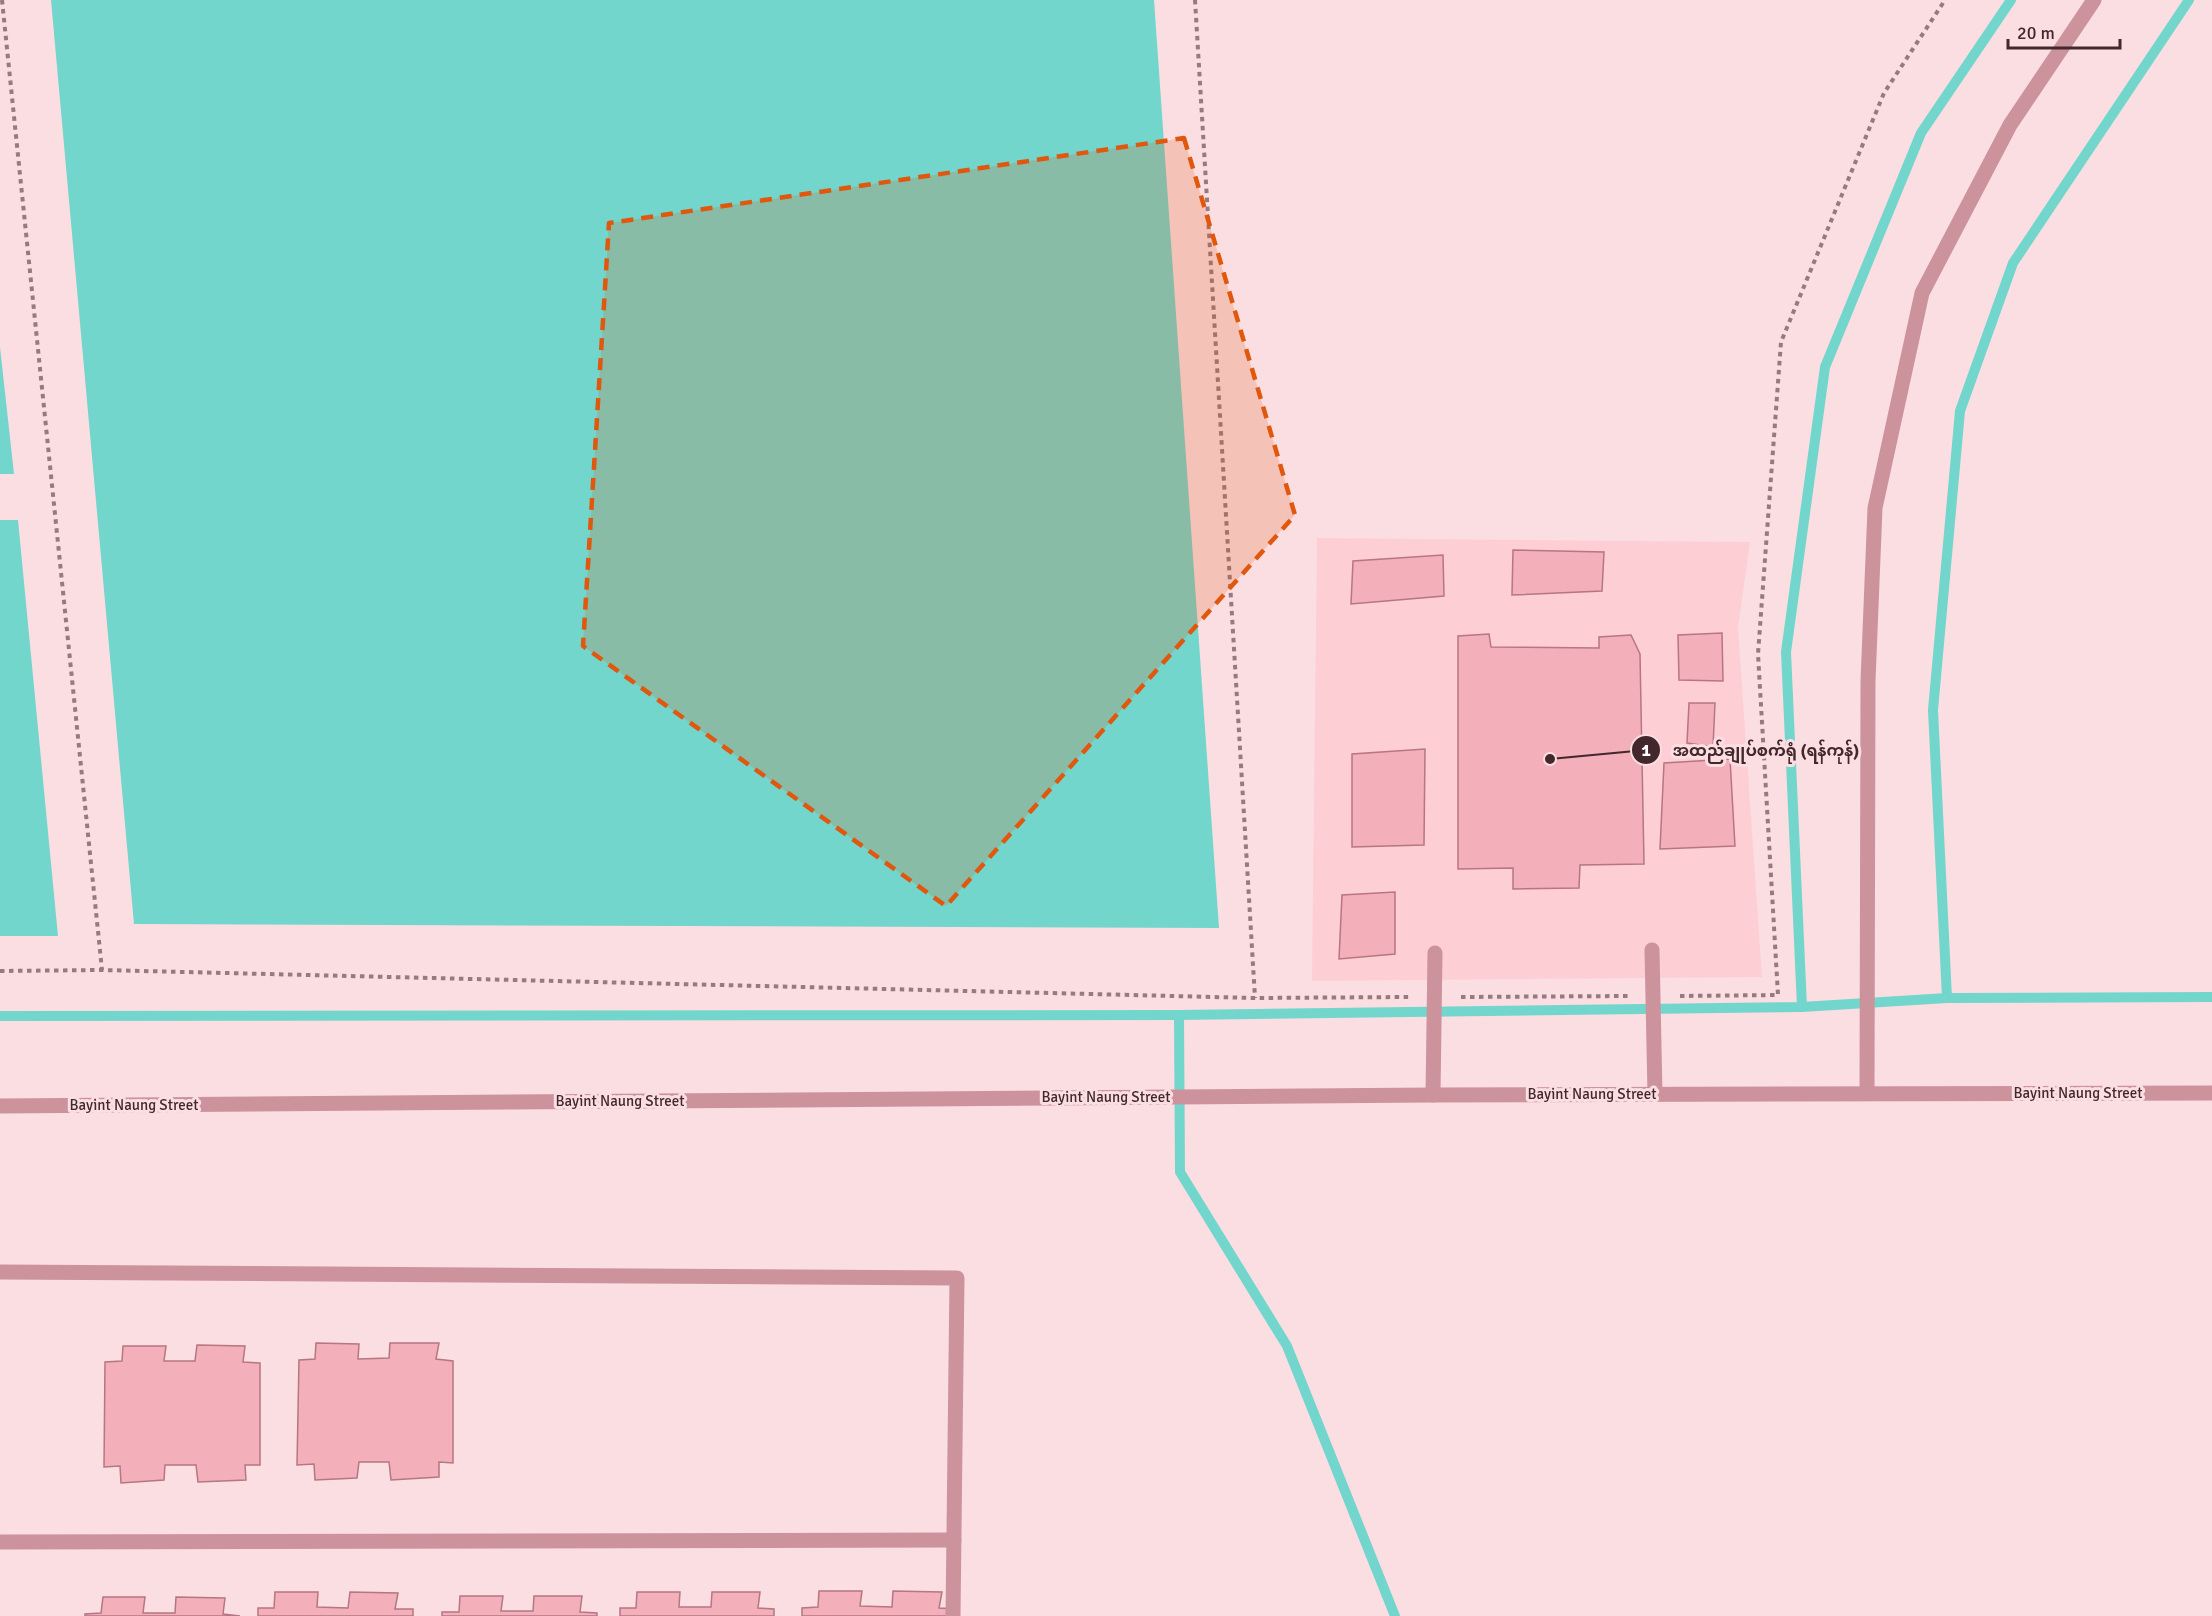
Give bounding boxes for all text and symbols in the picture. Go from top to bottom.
scale bar [2008,12,2120,50]
text: 20 m [2017,22,2055,44]
callout: အထည်ချုပ်စက်ရုံ (ရန်ကုန်) [1631,733,1871,767]
text: 1 [1641,739,1651,761]
text: အထည်ချုပ်စက်ရုံ (ရန်ကုန်) [1673,739,1859,764]
street label: Bayint Naung Street [2014,1084,2142,1102]
street label: Bayint Naung Street [1528,1085,1656,1103]
street label: Bayint Naung Street [1042,1088,1170,1106]
street label: Bayint Naung Street [556,1092,684,1110]
street label: Bayint Naung Street [70,1096,198,1114]

